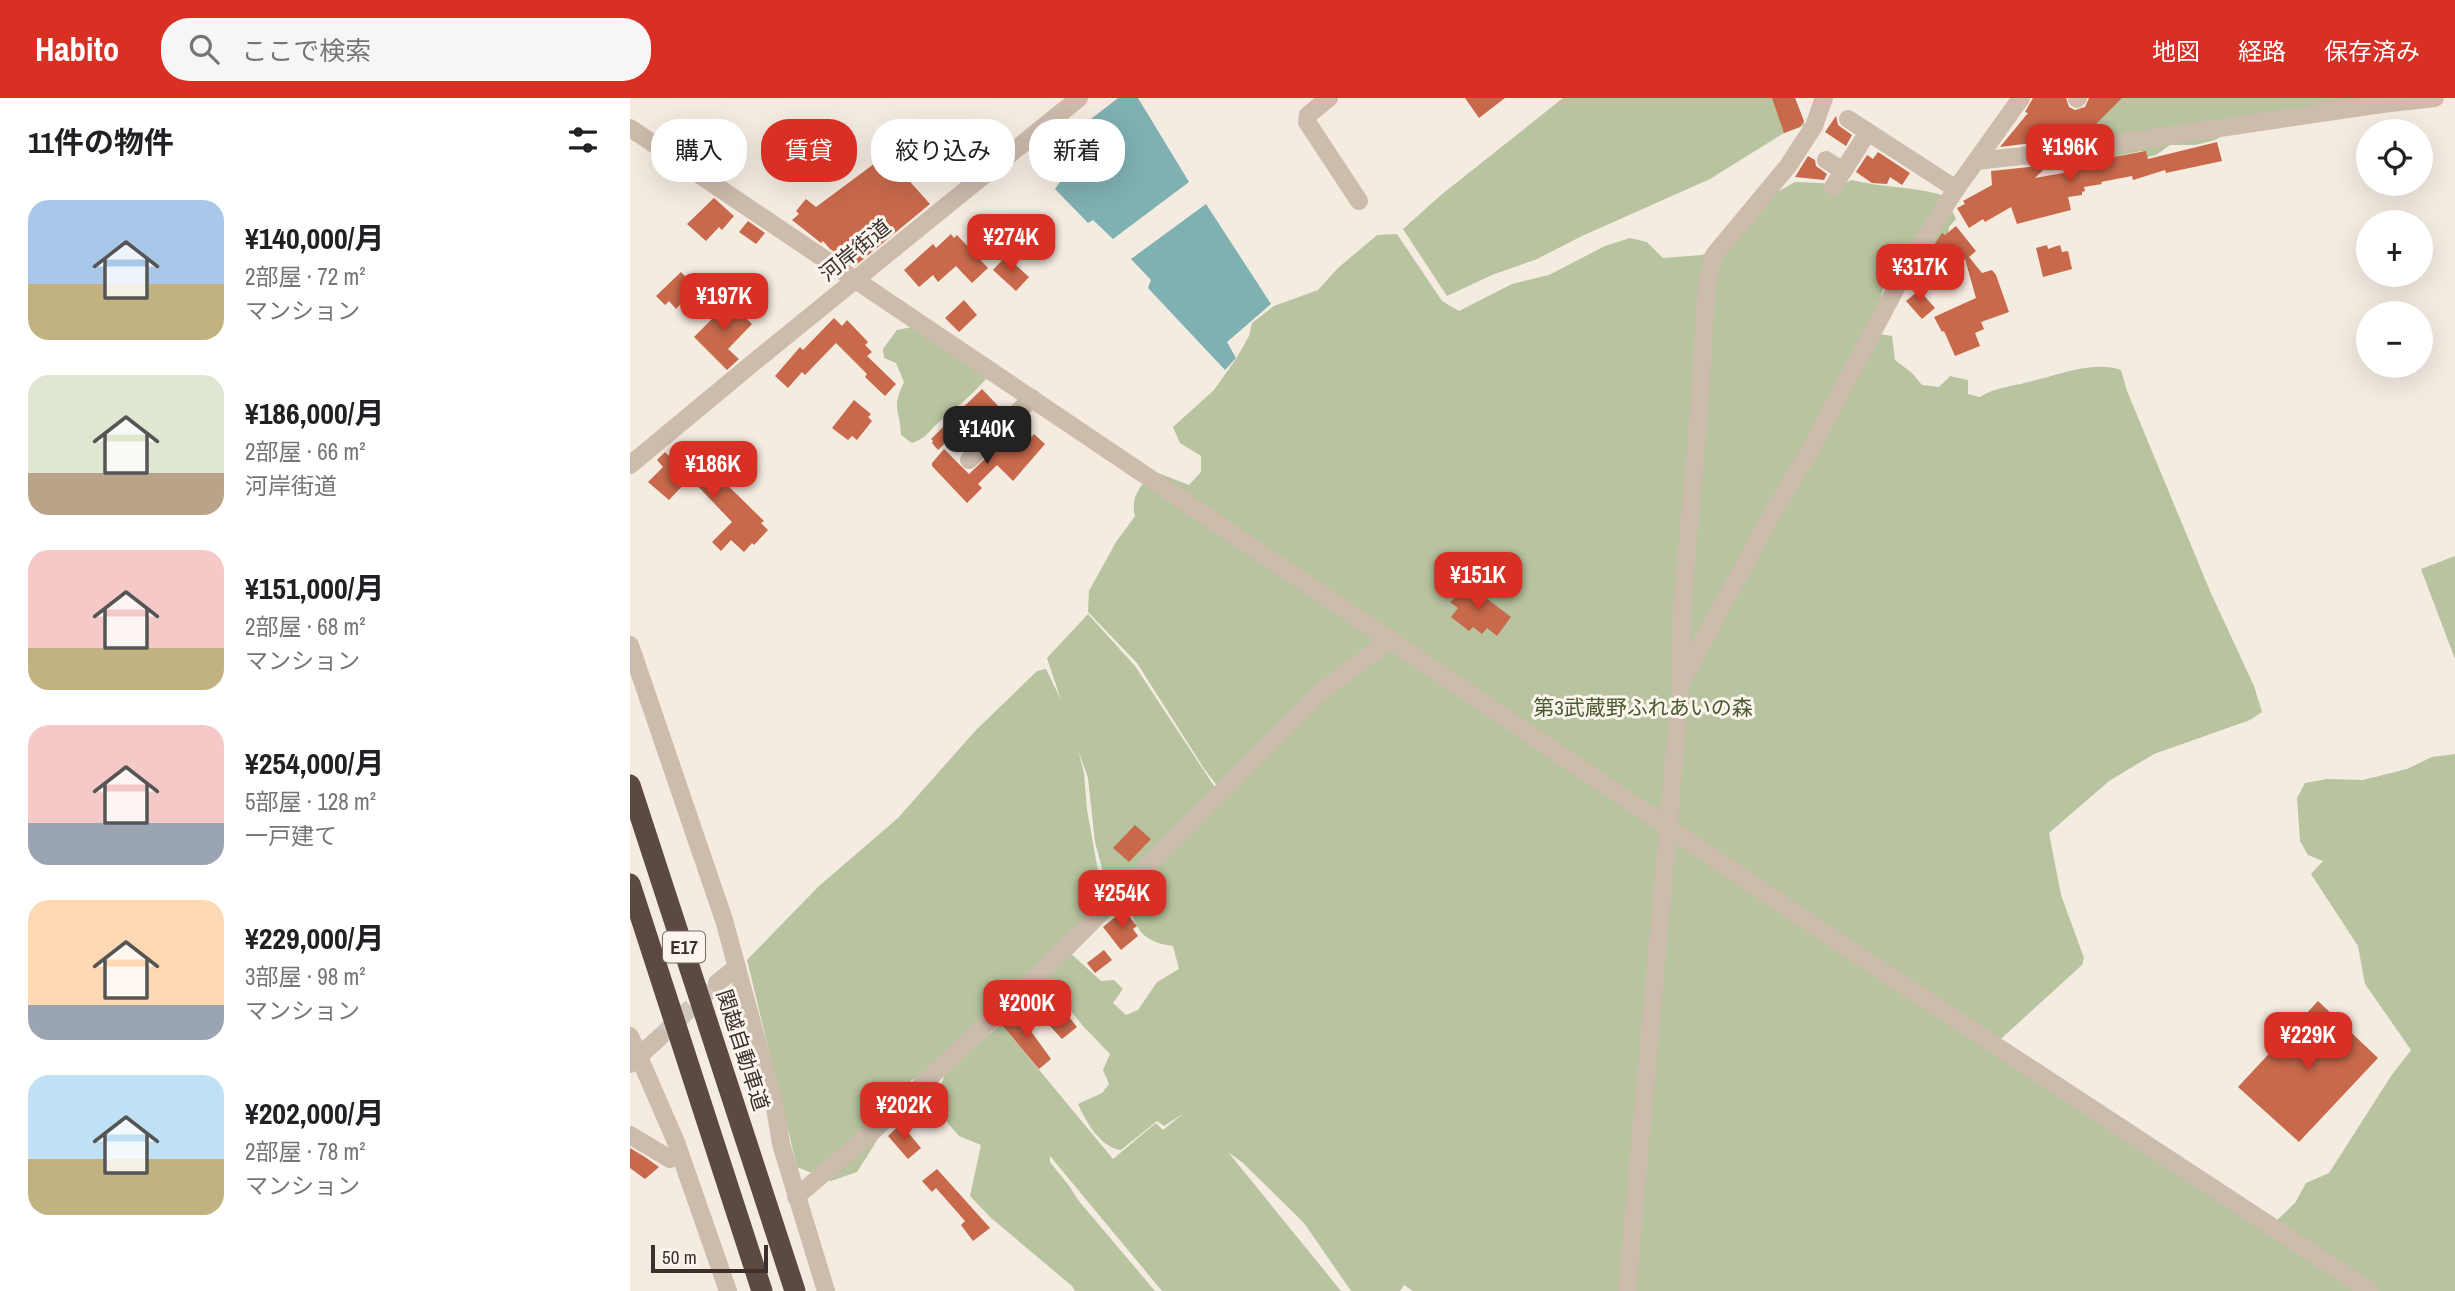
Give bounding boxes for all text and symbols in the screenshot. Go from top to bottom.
search box [161,18,651,81]
text: Habito [35,27,119,71]
icon: search [185,30,223,68]
text: ここで検索 [241,33,371,68]
text: 地図 [2152,35,2200,67]
text: 経路 [2238,35,2286,67]
text: 保存済み [2324,35,2420,67]
chip: 購入 [651,119,747,182]
chip: 賃貸 [761,119,857,182]
chip: 絞り込み [871,119,1015,182]
chip: 新着 [1029,119,1125,182]
map controls [2356,119,2433,378]
button: locate [2356,119,2433,196]
icon: filters [564,121,602,159]
text: 11件の物件 [28,122,174,162]
pin: ¥196K [2021,125,2119,184]
text: ¥196K [2042,131,2098,162]
button: + [2356,210,2433,287]
street label: 河岸街道 [813,212,897,288]
pin: ¥274K [962,214,1060,274]
text: ¥140,000/月 [245,218,384,258]
text: ¥274K [983,221,1039,252]
icon: home [84,228,168,312]
pin: ¥317K [1871,244,1969,304]
text: ¥317K [1892,251,1948,282]
text: 2部屋 · 72 m² [245,261,365,292]
pin: ¥197K [675,274,773,333]
text: ¥197K [696,280,752,311]
text: マンション [245,295,360,326]
button: − [2356,301,2433,378]
text: ¥186,000/月 [245,393,384,433]
icon: home [84,403,168,487]
pin: ¥140K [938,406,1036,466]
text: ¥140K [959,413,1015,444]
text: 2部屋 · 66 m² [245,436,365,467]
pin: ¥186K [664,442,762,501]
text: ¥186K [685,448,741,479]
text: 河岸街道 [245,470,337,501]
pin: ¥151K [1429,552,1527,612]
text: ¥151K [1450,559,1506,590]
text: ¥151,000/月 [245,568,384,608]
icon: home [84,578,168,662]
text: 2部屋 · 68 m² [245,611,365,642]
text: マンション [245,645,360,676]
park label: 第3武蔵野ふれあいの森 [1533,693,1753,722]
text: ¥254,000/月 [245,743,384,783]
icon: home [84,753,168,837]
text: 5部屋 · 128 m² [245,786,376,817]
text: 一戸建て [245,820,337,851]
pin: ¥254K [1073,870,1171,930]
text: ¥254K [1094,877,1150,908]
text: ¥229,000/月 [245,918,384,958]
icon: home [84,928,168,1012]
road number: E17 [663,932,705,962]
text: 3部屋 · 98 m² [245,961,365,992]
pin: ¥200K [978,981,1076,1040]
street label: 関越自動車道 [710,986,776,1114]
text: ¥200K [999,987,1055,1018]
text: マンション [245,995,360,1026]
pin: ¥229K [2259,1012,2357,1072]
text: ¥229K [2280,1019,2336,1050]
pin: ¥202K [855,1082,953,1142]
text: ¥202K [876,1089,932,1120]
text: ¥202,000/月 [245,1093,384,1133]
icon: home [84,1103,168,1187]
text: 2部屋 · 78 m² [245,1136,365,1167]
text: マンション [245,1170,360,1201]
scale bar [651,1242,768,1274]
text: 50 m [662,1244,697,1270]

